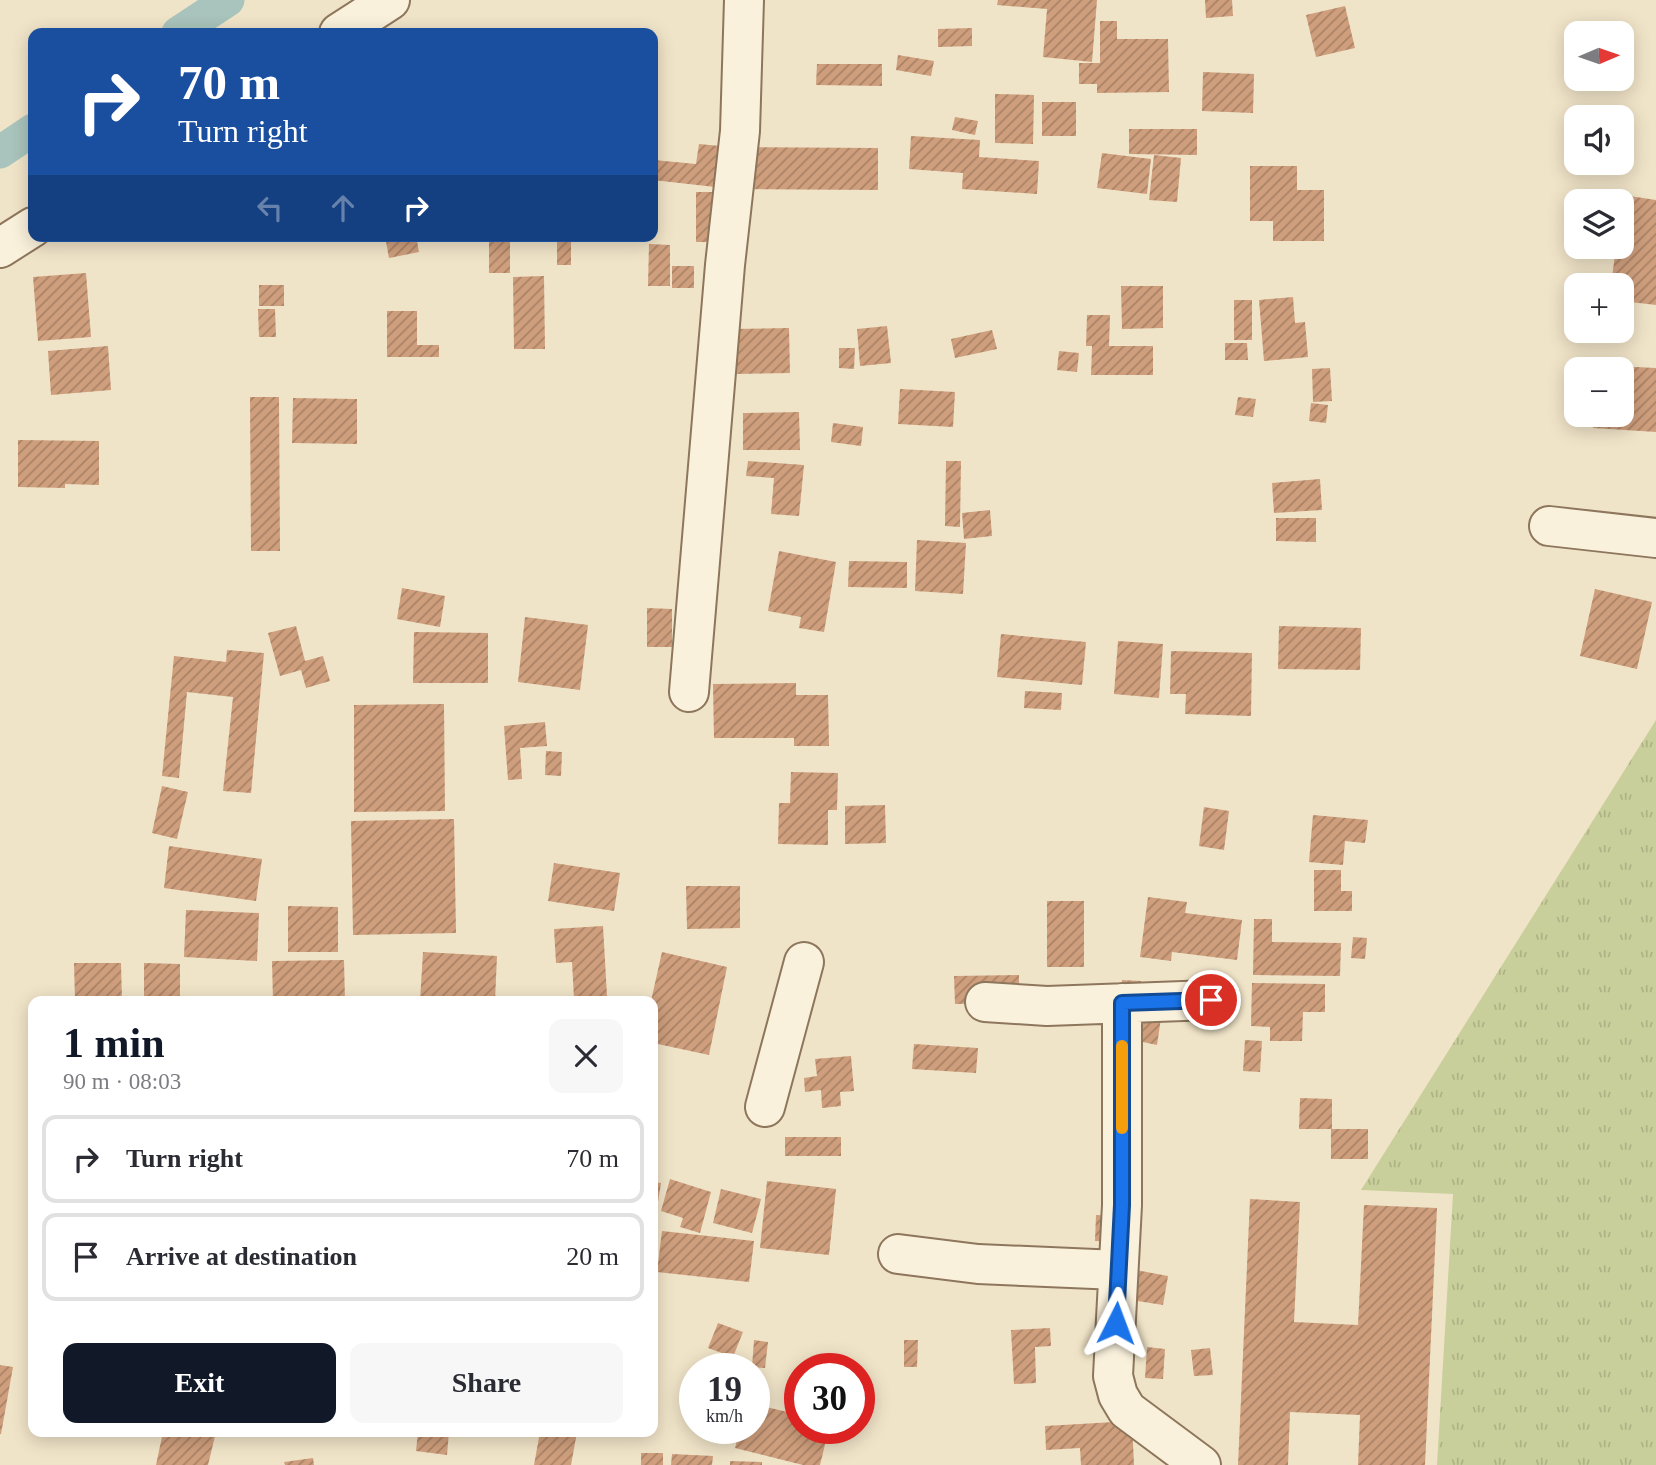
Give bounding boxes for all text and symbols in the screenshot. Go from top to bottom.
north arrow [1564,21,1634,91]
map controls [1564,21,1634,427]
text: 70 m [178,55,280,110]
icon: right [63,56,154,147]
button: sound [1564,105,1634,175]
text: Turn right [178,113,308,149]
icon: left [251,189,289,227]
icon: ahead [324,189,362,227]
icon: right [397,189,435,227]
button: layers [1564,189,1634,259]
button: + [1564,273,1634,343]
button: − [1564,357,1634,427]
pin [1181,970,1241,1030]
icon: arrive [1192,981,1230,1019]
button: close [549,1019,623,1093]
text: 1 min [63,1020,165,1066]
text: 90 m · 08:03 [63,1069,181,1094]
icon: right [67,1140,105,1178]
text: Turn right [126,1144,243,1173]
text: 70 m [566,1144,619,1173]
icon: arrive [67,1238,105,1276]
text: Arrive at destination [126,1242,357,1271]
text: 20 m [566,1242,619,1271]
position arrow [1079,1286,1153,1360]
button: Exit [63,1343,336,1423]
button: Share [350,1343,623,1423]
speed limit sign: 30 [784,1353,875,1444]
text: 19 [707,1370,742,1409]
text: km/h [706,1406,743,1426]

